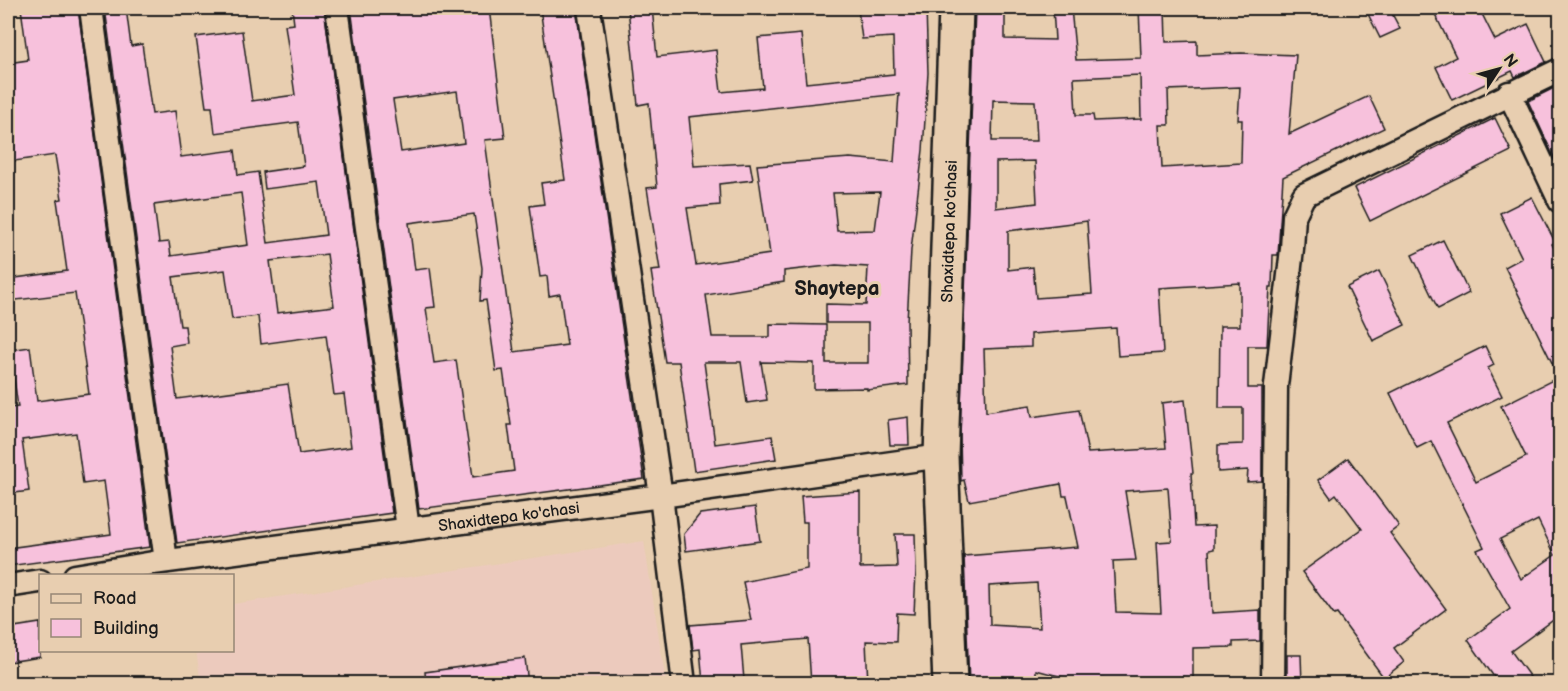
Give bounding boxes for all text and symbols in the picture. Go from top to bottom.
north arrow [1469,39,1529,99]
text: N [1499,51,1521,72]
street label: Shaxidtepa ko'chasi [938,160,962,303]
district label: Shaytepa [795,277,879,301]
street label: Shaxidtepa ko'chasi [437,499,581,536]
legend [39,574,234,652]
text: Road [93,588,137,609]
text: Building [93,618,159,639]

